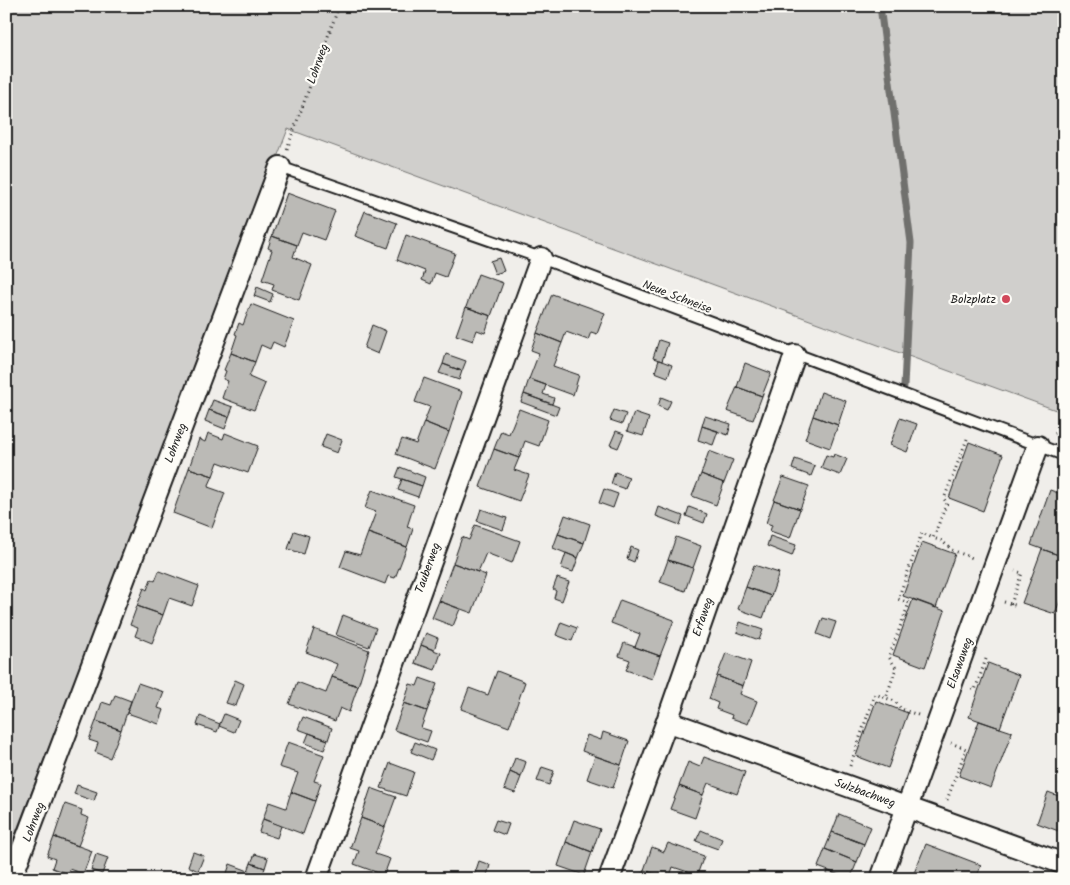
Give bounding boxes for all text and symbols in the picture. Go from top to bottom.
street label: Lohrweg [302,41,334,87]
street label: Neue Schneise [640,275,715,319]
place label: Bolzplatz [950,290,996,309]
marker: Bolzplatz [1000,293,1012,305]
street label: Lohrweg [160,420,192,466]
street label: Tauberweg [410,540,446,596]
street label: Erfaweg [687,595,719,639]
street label: Elsawaweg [942,634,978,691]
street label: Sulzbachweg [832,773,898,813]
street label: Lohrweg [18,799,50,845]

